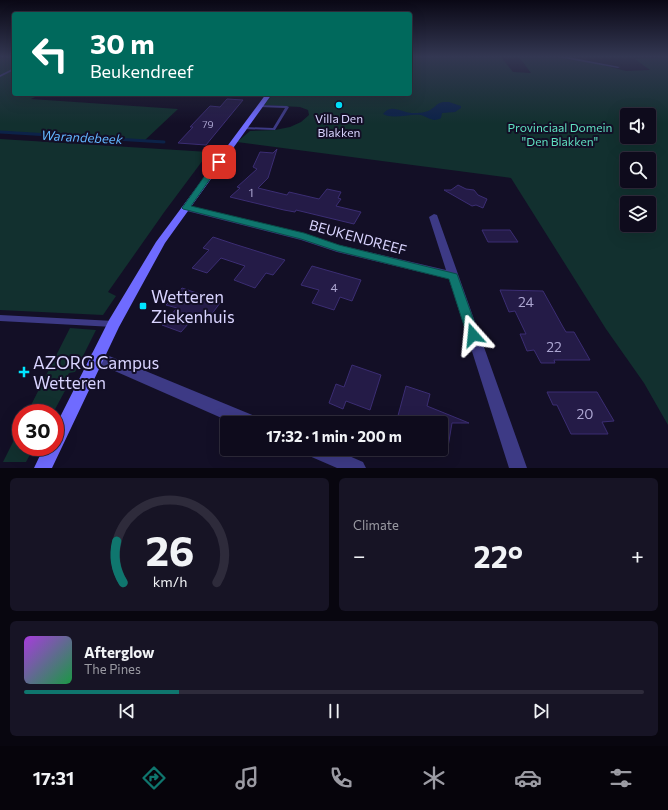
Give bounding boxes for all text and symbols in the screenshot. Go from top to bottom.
text: 30 m [90,26,155,60]
icon: left [24,28,76,80]
text: Beukendreef [90,60,194,82]
marker: Villa Den Blakken [334,100,344,110]
map controls [620,108,656,232]
button: sound [620,108,656,144]
place label: Villa Den Blakken [315,111,363,139]
house number: 79 [202,118,214,130]
park label: Provinciaal Domein "Den Blakken" [508,120,612,148]
water label: Warandebeek [41,127,124,147]
pin [202,145,236,179]
icon: arrive [208,151,230,173]
button: search [620,152,656,188]
house number: 1 [248,185,254,199]
button: layers [620,196,656,232]
street label: BEUKENDREEF [307,216,409,258]
house number: 4 [330,280,338,294]
place label: Wetteren Ziekenhuis [151,286,235,327]
house number: 24 [518,293,535,310]
marker: Wetteren Ziekenhuis [138,301,148,311]
position arrow [452,314,494,356]
house number: 22 [546,338,562,355]
place label: AZORG Campus Wetteren [33,352,159,393]
marker: AZORG Campus Wetteren [18,366,30,378]
speed limit sign: 30 [12,404,64,456]
house number: 20 [577,405,593,422]
text: 17:32 · 1 min · 200 m [266,427,402,445]
text: Climate [353,517,399,533]
text: 26 [145,523,194,574]
text: 22° [474,537,523,574]
text: − [353,542,366,569]
text: + [631,542,644,569]
text: km/h [152,571,187,589]
text: Afterglow [84,643,154,661]
text: The Pines [84,661,141,677]
icon: previous [116,700,138,722]
icon: pause [323,700,345,722]
icon: next [530,700,552,722]
icon: directions [140,764,168,792]
icon: music [233,764,261,792]
icon: phone [327,764,355,792]
icon: climate [420,764,448,792]
icon: car [514,764,542,792]
icon: filters [607,764,635,792]
text: 17:31 [33,767,74,789]

